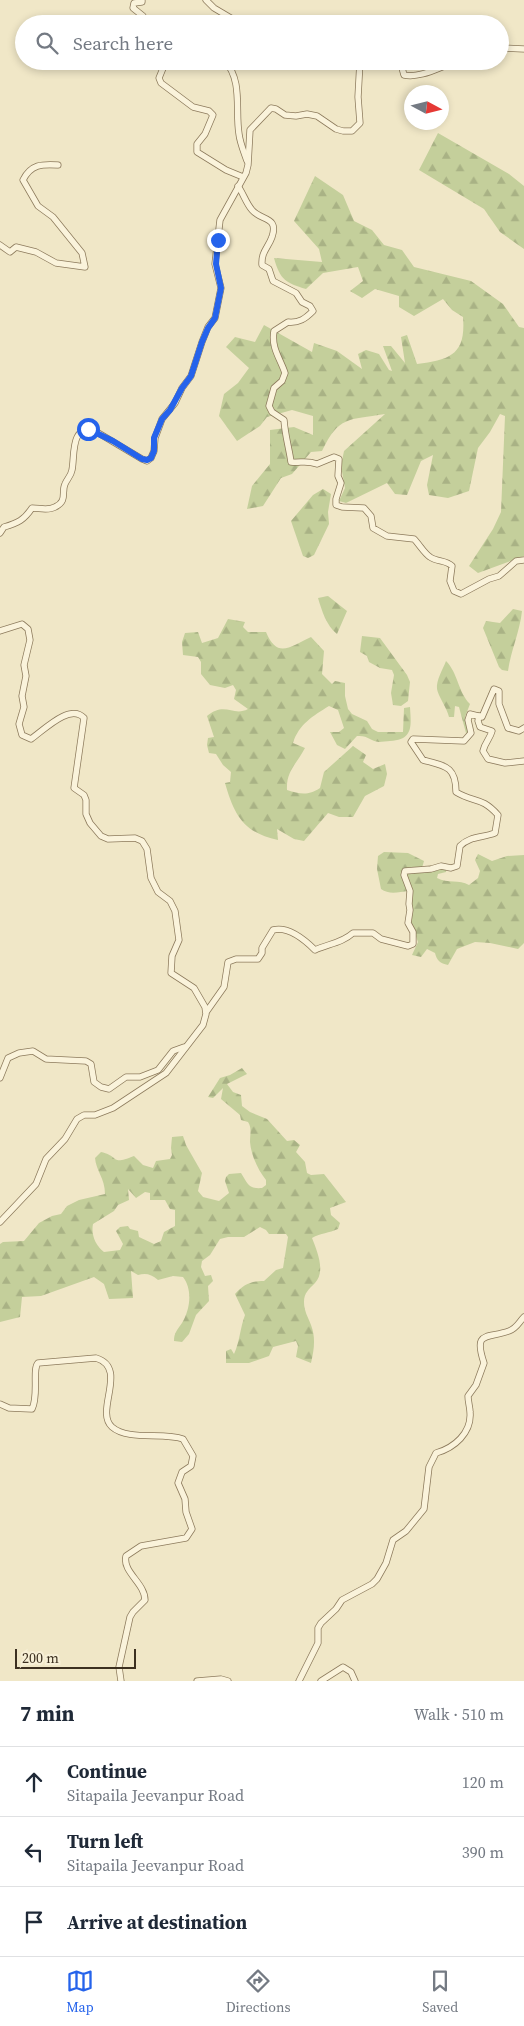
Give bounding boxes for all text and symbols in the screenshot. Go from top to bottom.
search box [15,15,509,70]
icon: search [33,29,61,57]
text: Search here [73,30,173,56]
north arrow [404,85,449,130]
route end [207,229,230,252]
route start [77,418,100,441]
scale bar [15,1646,136,1669]
text: 200 m [22,1648,59,1668]
text: 7 min [20,1699,75,1728]
text: Walk · 510 m [414,1703,504,1725]
text: Continue [67,1758,147,1784]
icon: ahead [20,1768,48,1796]
text: 120 m [462,1771,504,1793]
text: Sitapaila Jeevanpur Road [67,1784,244,1806]
text: Turn left [67,1828,143,1854]
icon: left [20,1838,48,1866]
text: 390 m [462,1841,504,1863]
text: Sitapaila Jeevanpur Road [67,1854,244,1876]
icon: arrive [20,1908,48,1936]
text: Arrive at destination [67,1909,247,1935]
tab: Map [66,1967,94,2017]
tab: Directions [226,1967,290,2017]
tab: Saved [422,1967,458,2017]

